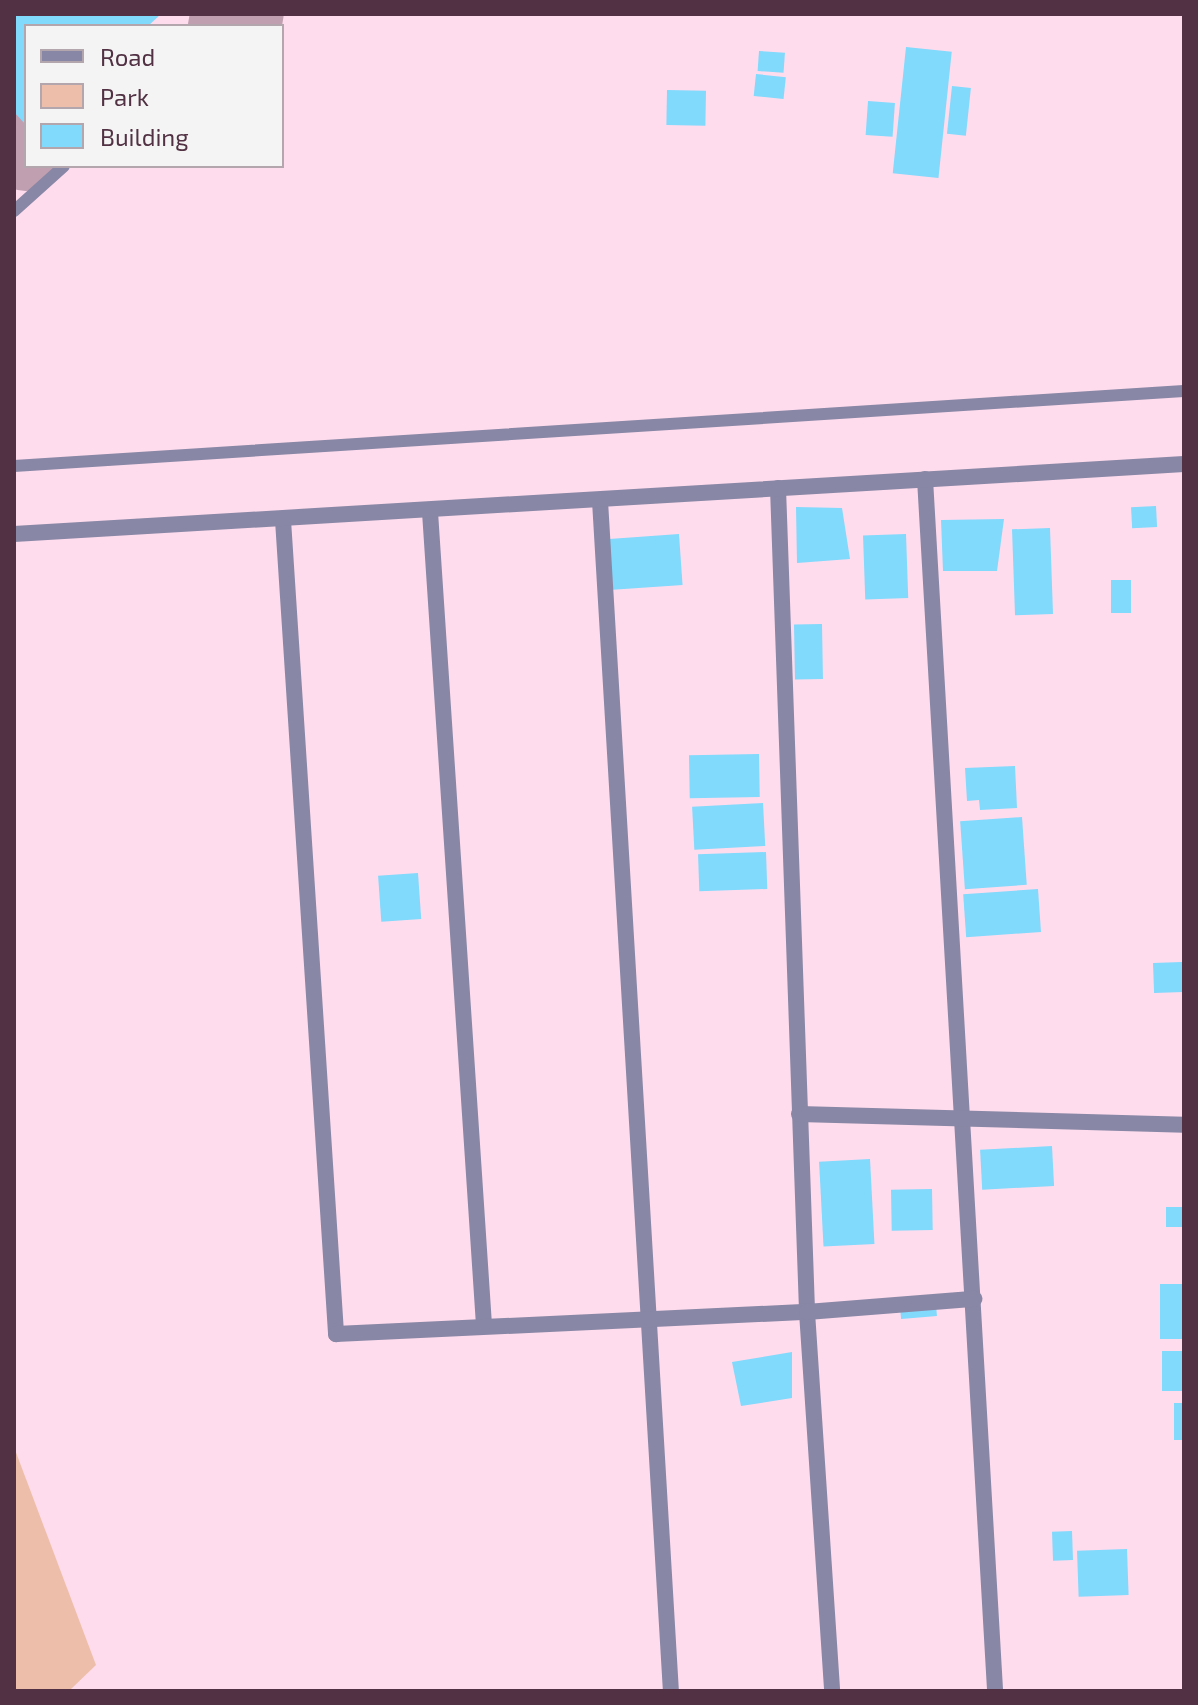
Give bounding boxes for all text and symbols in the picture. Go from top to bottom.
legend [24,24,284,168]
text: Road [100,42,155,71]
text: Park [100,82,149,111]
text: Building [100,122,189,151]

